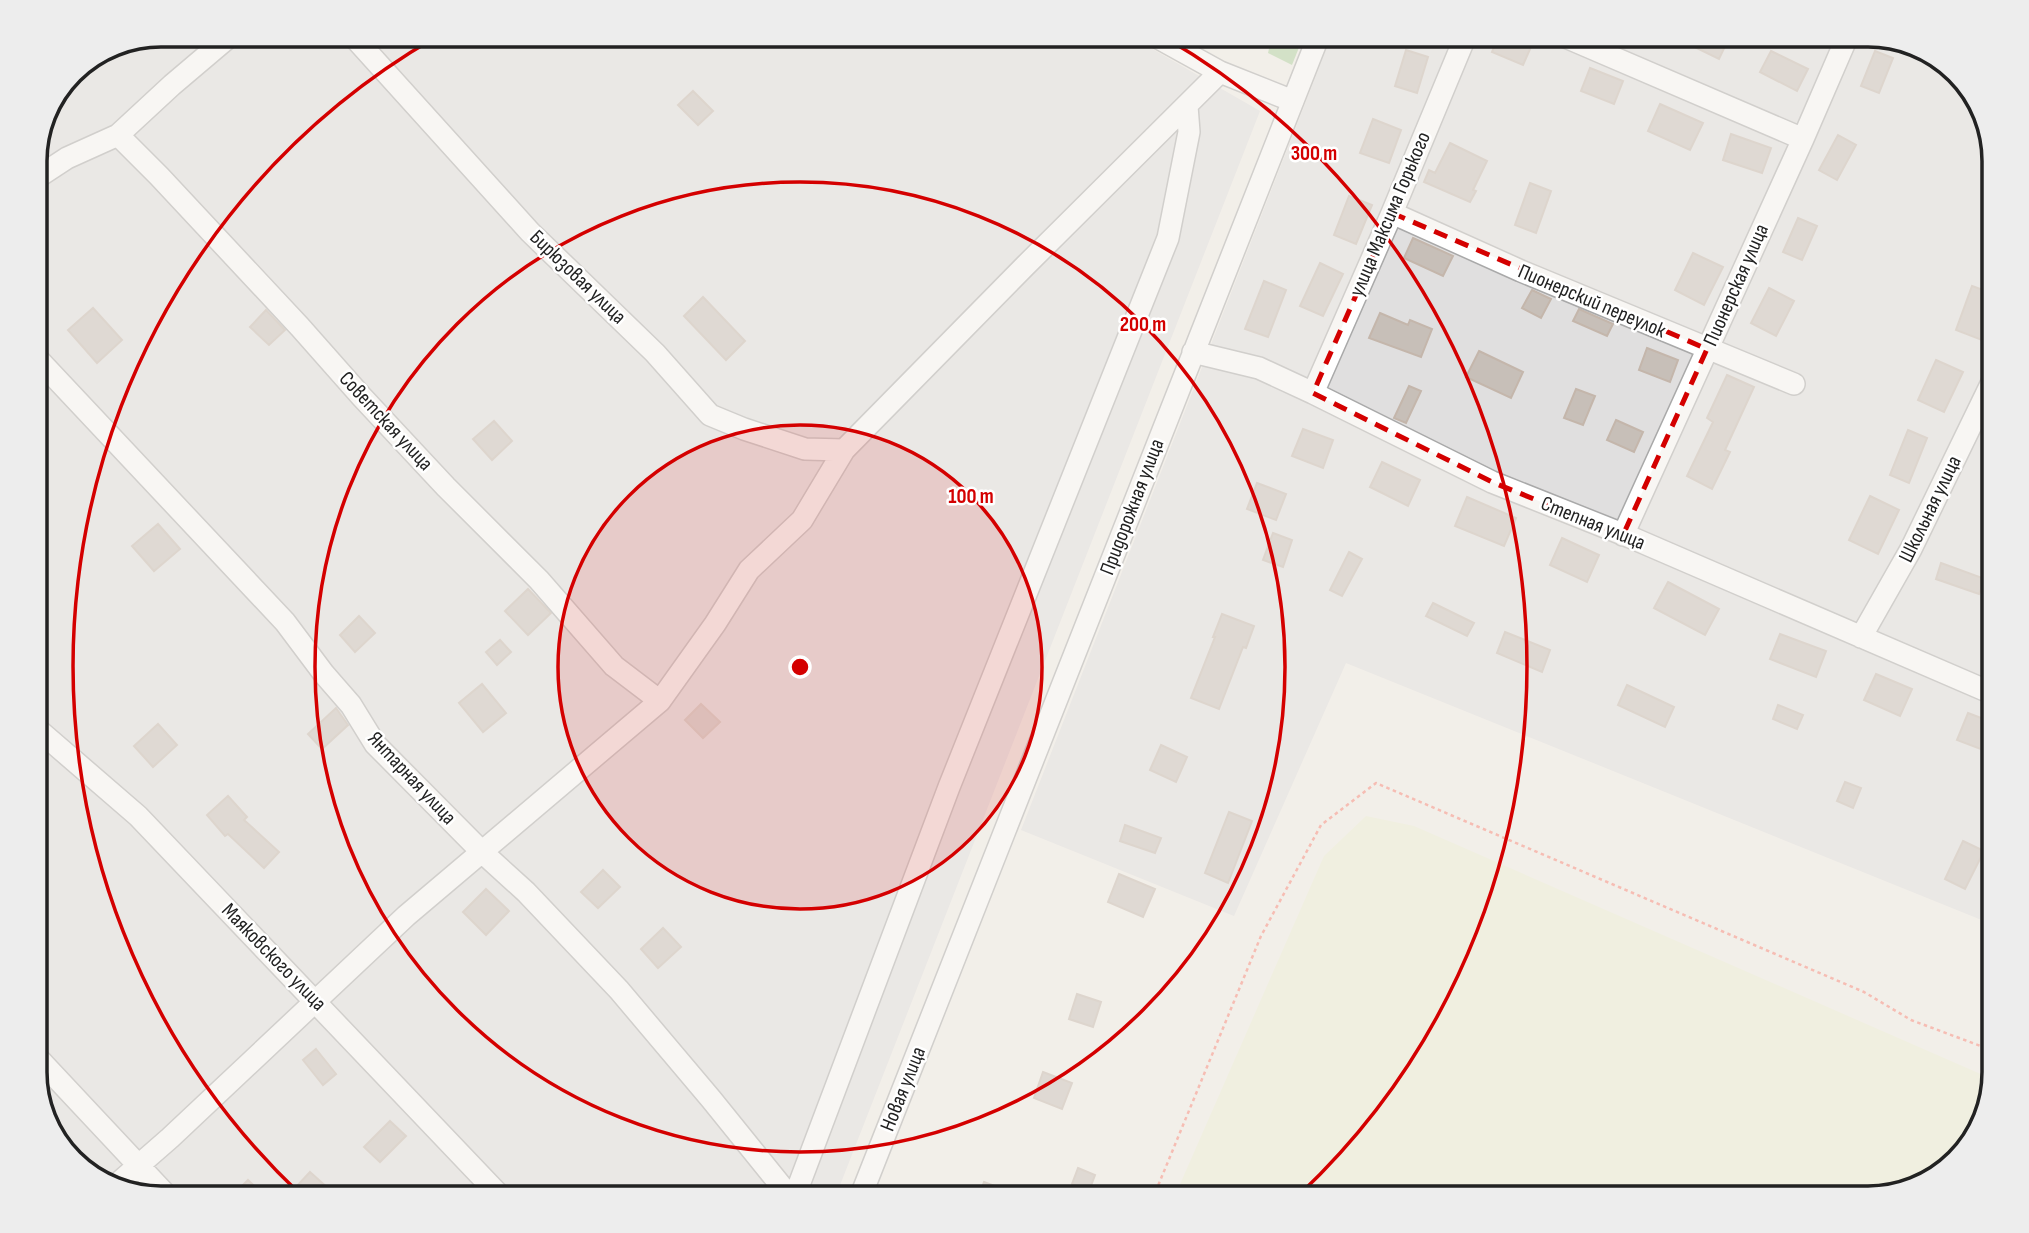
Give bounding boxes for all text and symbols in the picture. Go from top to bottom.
street label: улица Максима Горького [1344,128,1436,300]
text: 300 m [1291,141,1337,166]
street label: Пионерская улица [1698,220,1774,350]
street label: Бирюзовая улица [525,225,631,329]
street label: Пионерский переулок [1514,259,1670,343]
text: 200 m [1120,312,1166,337]
street label: Советская улица [334,366,438,476]
street label: Придорожная улица [1095,435,1169,579]
street label: Школьная улица [1893,452,1967,566]
text: 100 m [948,484,994,509]
street label: Степная улица [1537,491,1649,555]
centre of rings [788,655,812,679]
street label: Янтарная улица [363,726,461,830]
street label: Маяковского улица [217,898,331,1016]
street label: Новая улица [875,1043,931,1135]

